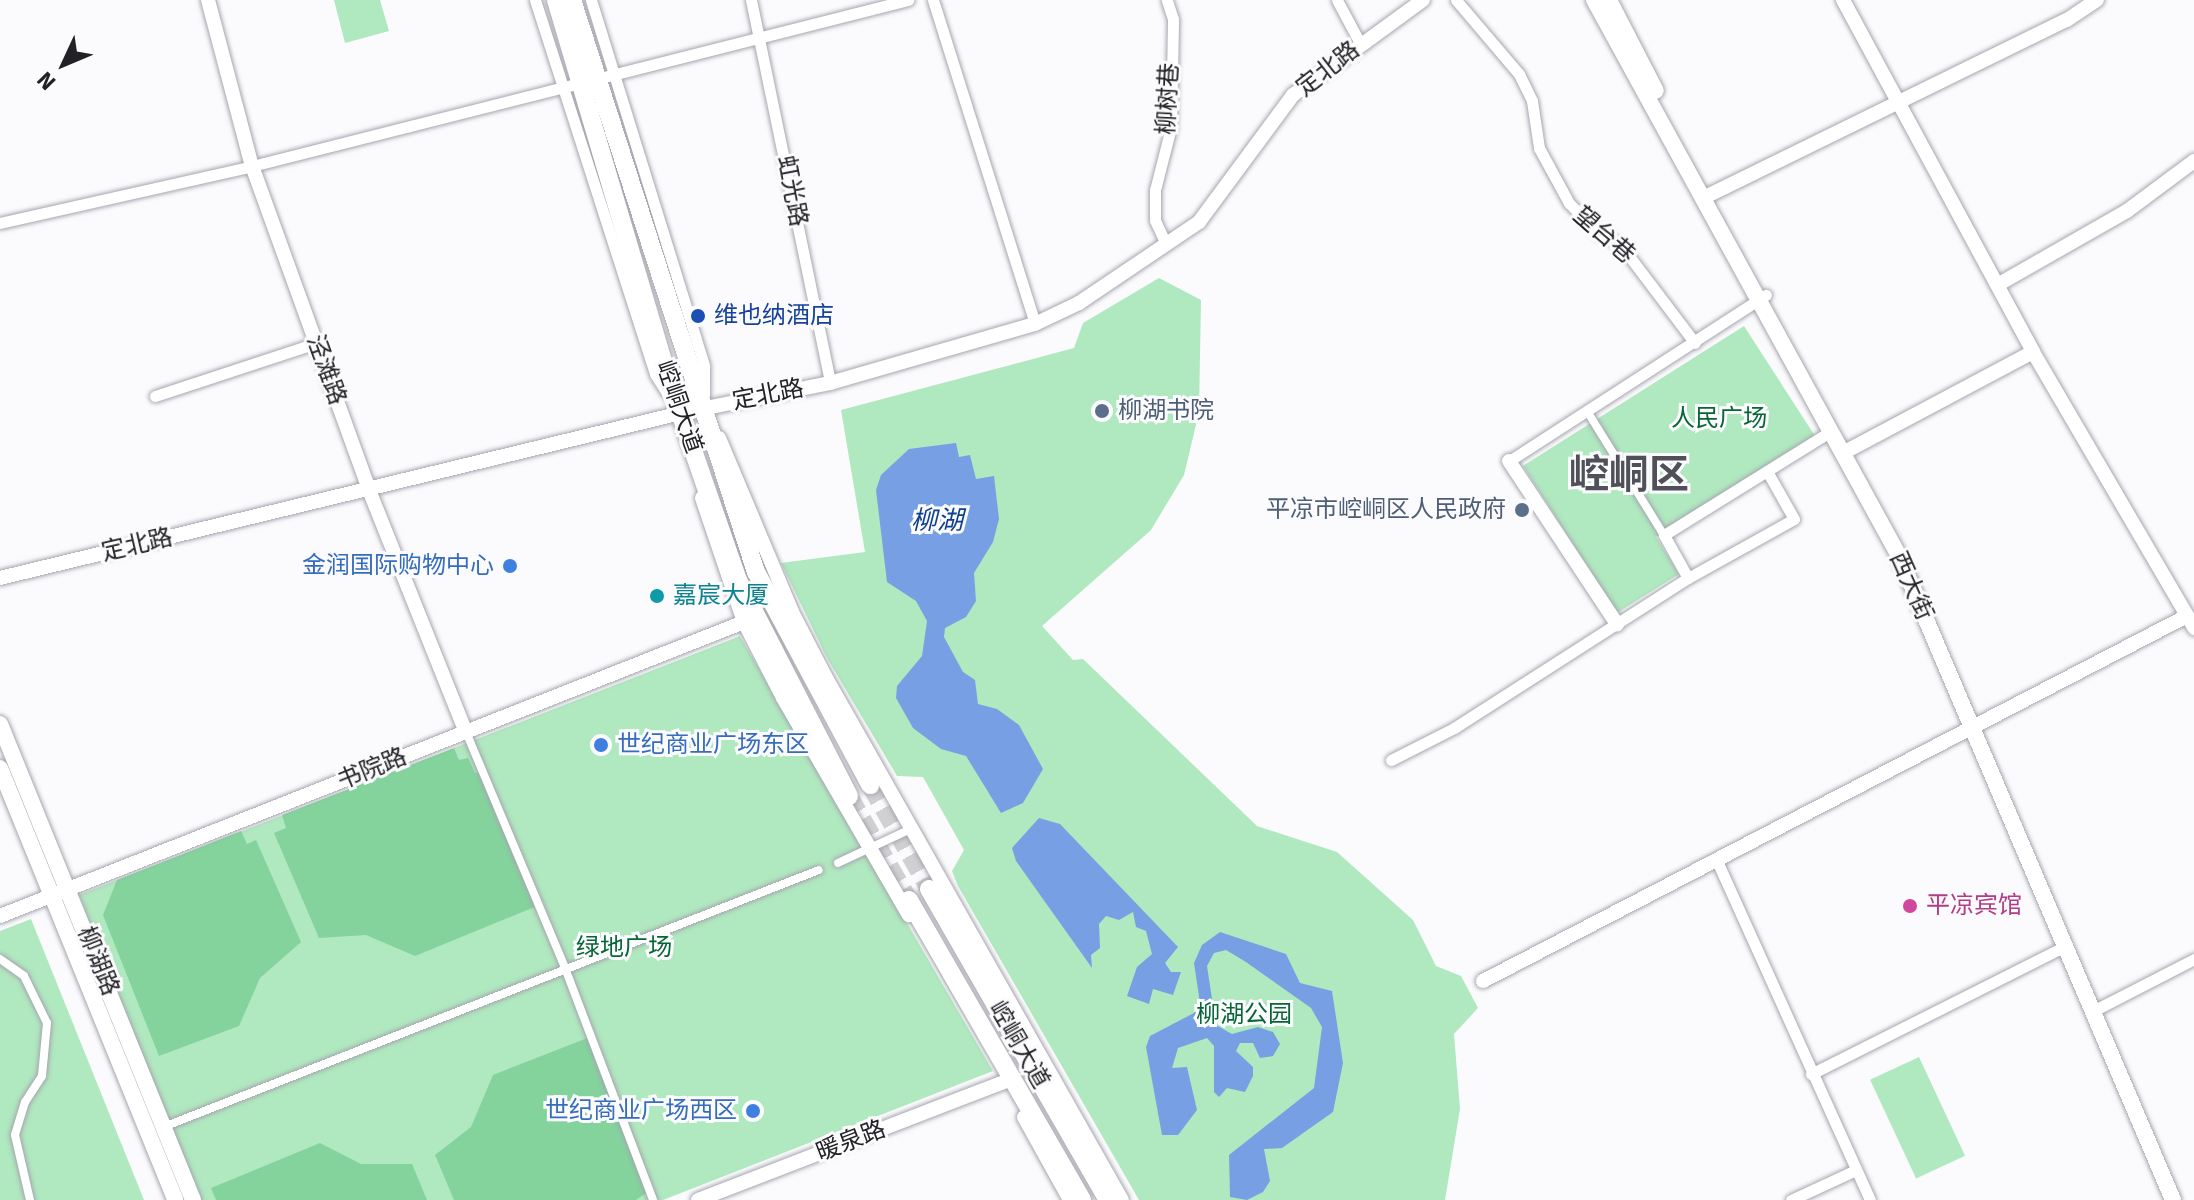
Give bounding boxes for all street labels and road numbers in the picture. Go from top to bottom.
street label: 定北路 [1291,35,1365,103]
street label: 柳树巷 [1152,62,1184,136]
street label: 虹光路 [771,153,813,229]
street label: 望台巷 [1567,201,1641,269]
street label: 泾滩路 [300,331,352,409]
street label: 崆峒大道 [650,357,708,457]
street label: 定北路 [730,374,806,416]
street label: 定北路 [99,523,175,567]
street label: 西大街 [1883,547,1939,625]
street label: 书院路 [333,742,411,796]
street label: 柳湖路 [71,922,125,1000]
street label: 崆峒大道 [983,996,1055,1094]
street label: 暖泉路 [812,1115,890,1167]

